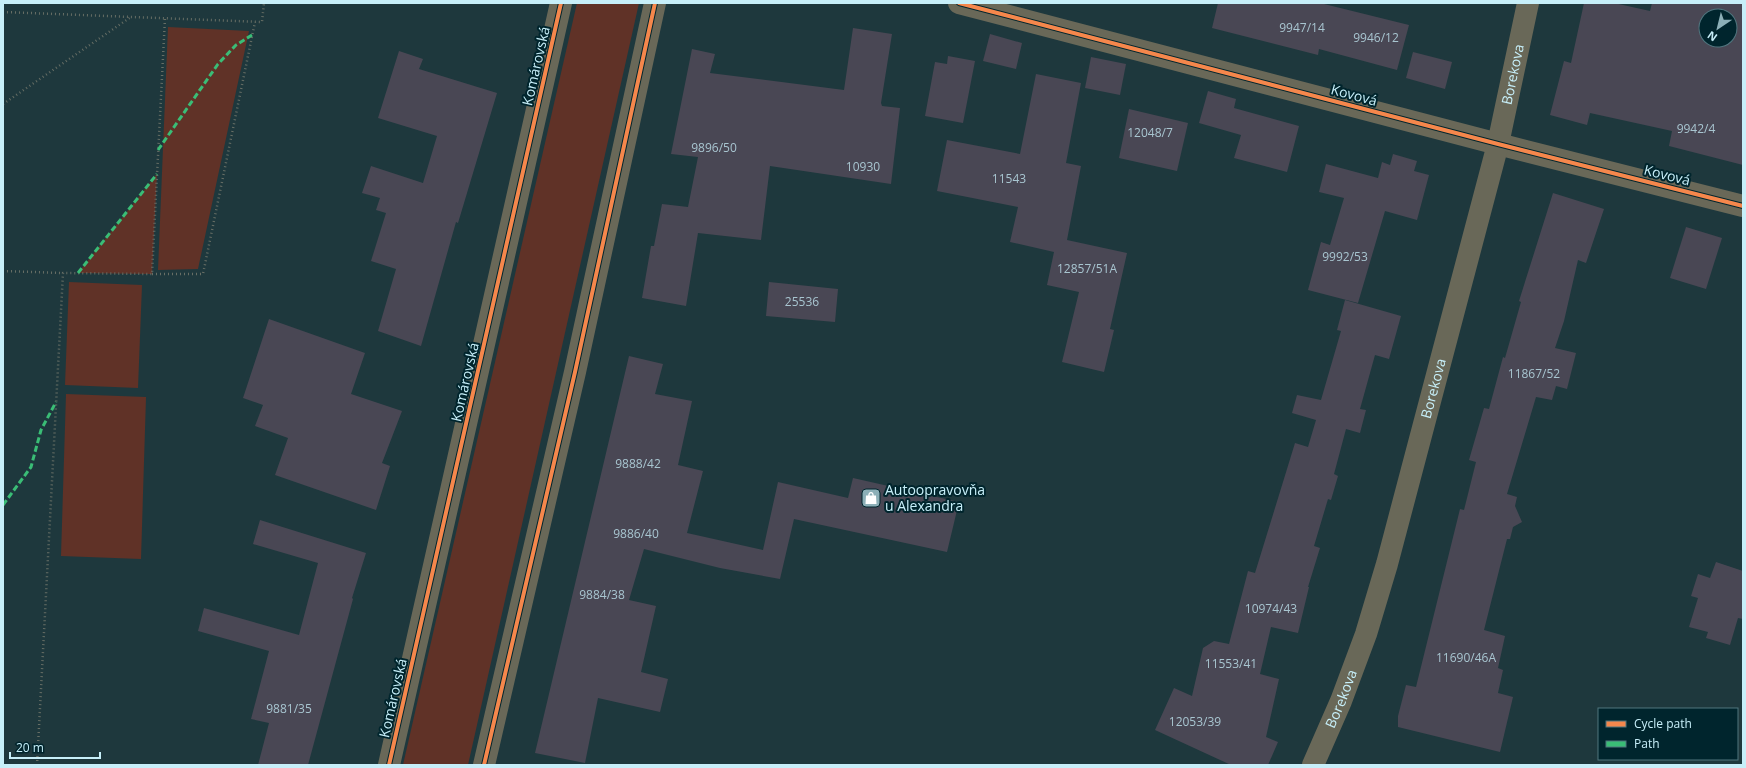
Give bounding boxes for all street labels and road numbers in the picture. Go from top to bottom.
street label: Komárovská [517,24,554,107]
street label: Borekova [1497,42,1528,106]
street label: Kovová [1329,79,1379,110]
street label: Kovová [1642,160,1692,189]
street label: Komárovská [446,340,483,423]
street label: Borekova [1416,356,1450,421]
street label: Komárovská [374,656,411,739]
street label: Borekova [1320,667,1361,731]

